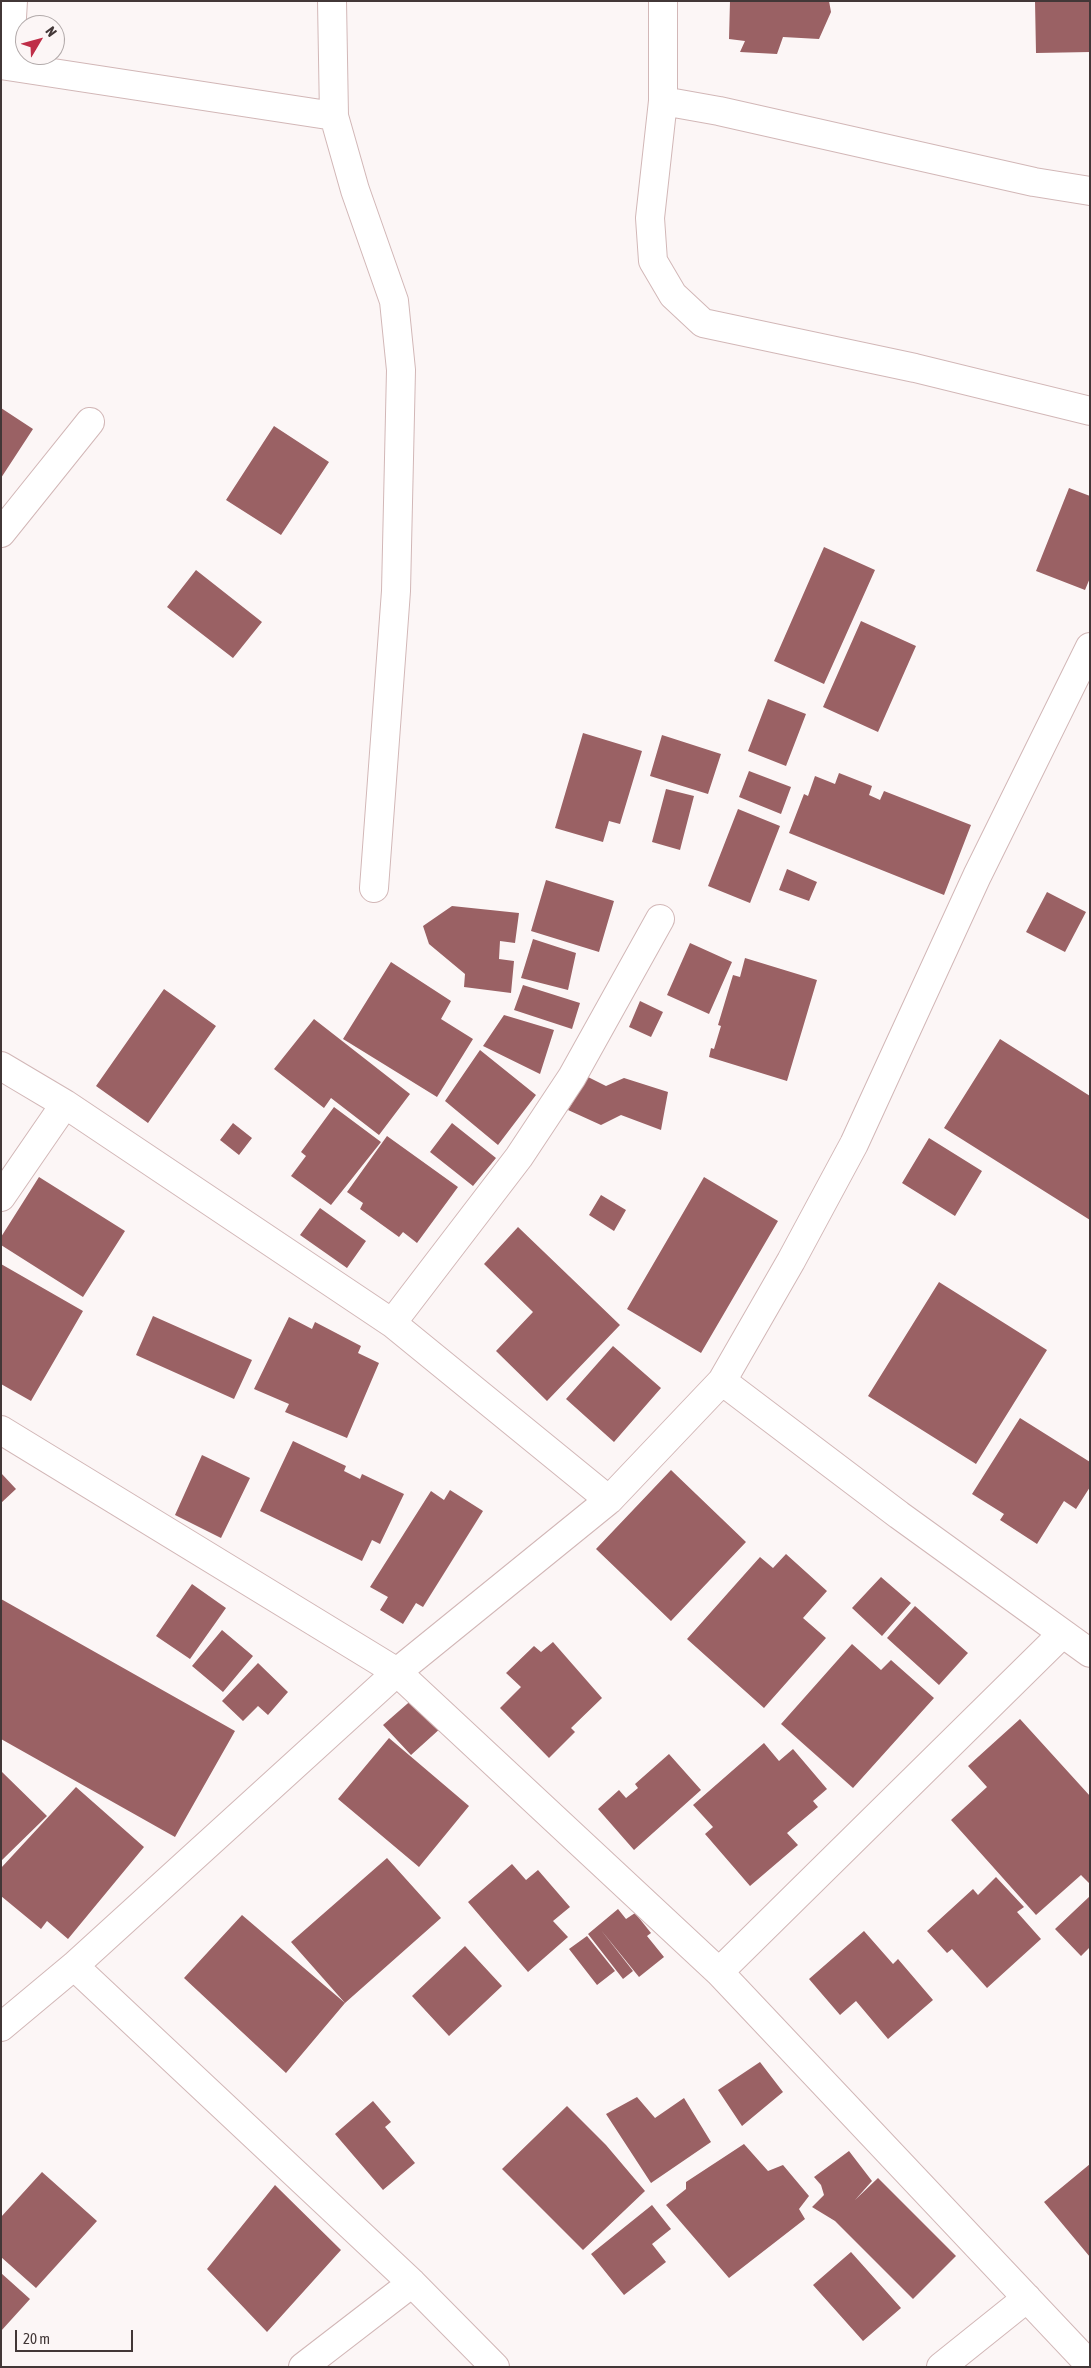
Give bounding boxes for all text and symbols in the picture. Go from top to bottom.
north arrow [15,15,65,65]
text: N [42,23,60,40]
scale bar [18,2320,135,2352]
text: 20 m [23,2330,50,2347]

